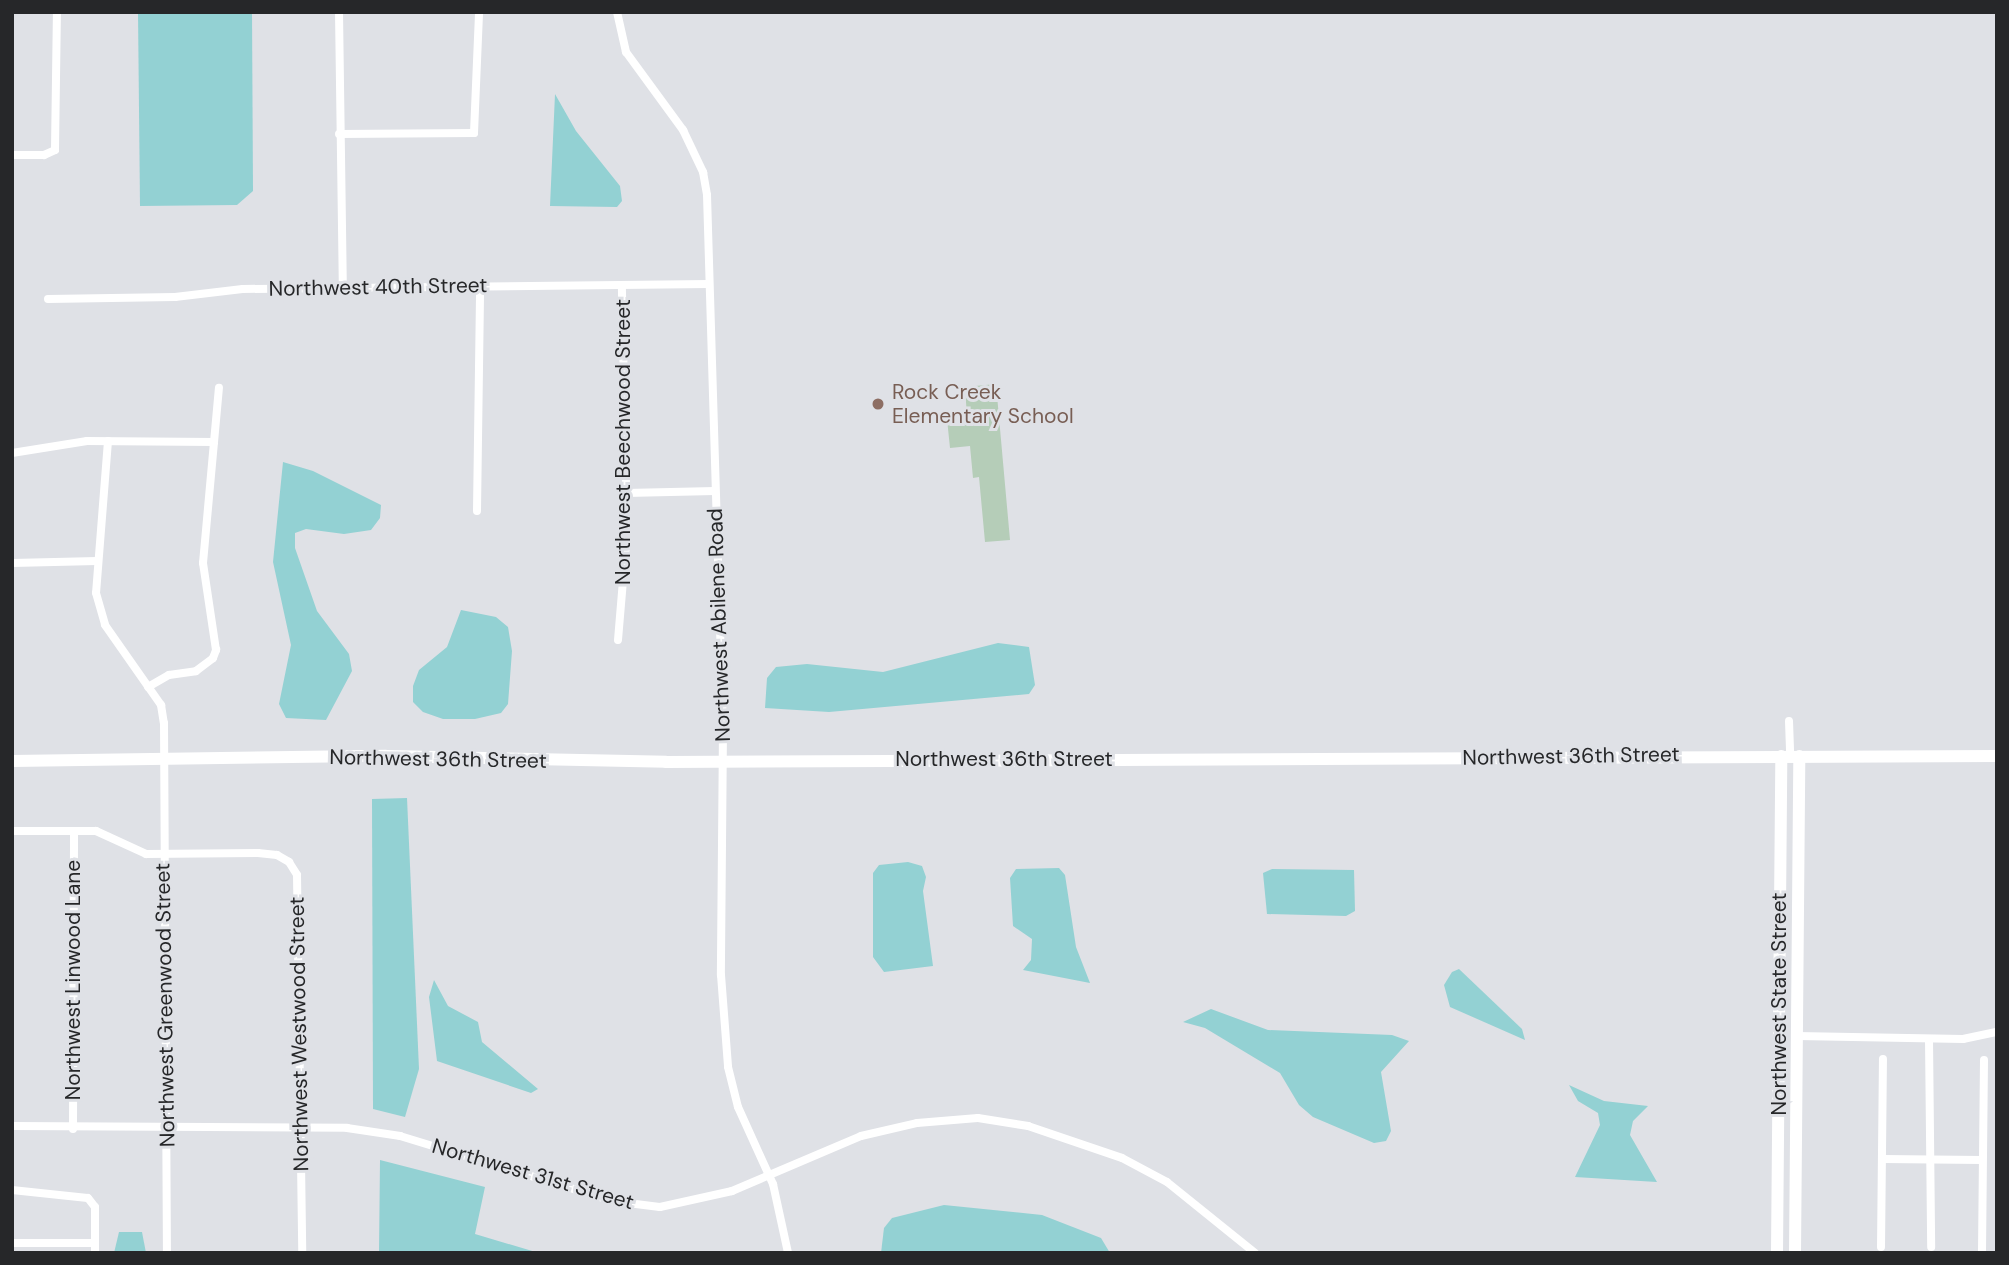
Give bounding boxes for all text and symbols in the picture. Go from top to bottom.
street label: Northwest 40th Street [268,272,488,302]
street label: Northwest Beechwood Street [610,299,636,585]
place label: Rock Creek Elementary School [892,379,1074,429]
marker: Rock Creek Elementary School [870,396,886,412]
street label: Northwest Abilene Road [702,508,736,742]
street label: Northwest 36th Street [1462,742,1680,770]
street label: Northwest 36th Street [329,745,547,773]
street label: Northwest 36th Street [895,746,1113,772]
street label: Northwest Linwood Lane [60,860,86,1100]
street label: Northwest Greenwood Street [150,863,180,1147]
street label: Northwest State Street [1766,893,1792,1115]
street label: Northwest Westwood Street [284,896,314,1172]
street label: Northwest 31st Street [429,1133,637,1215]

